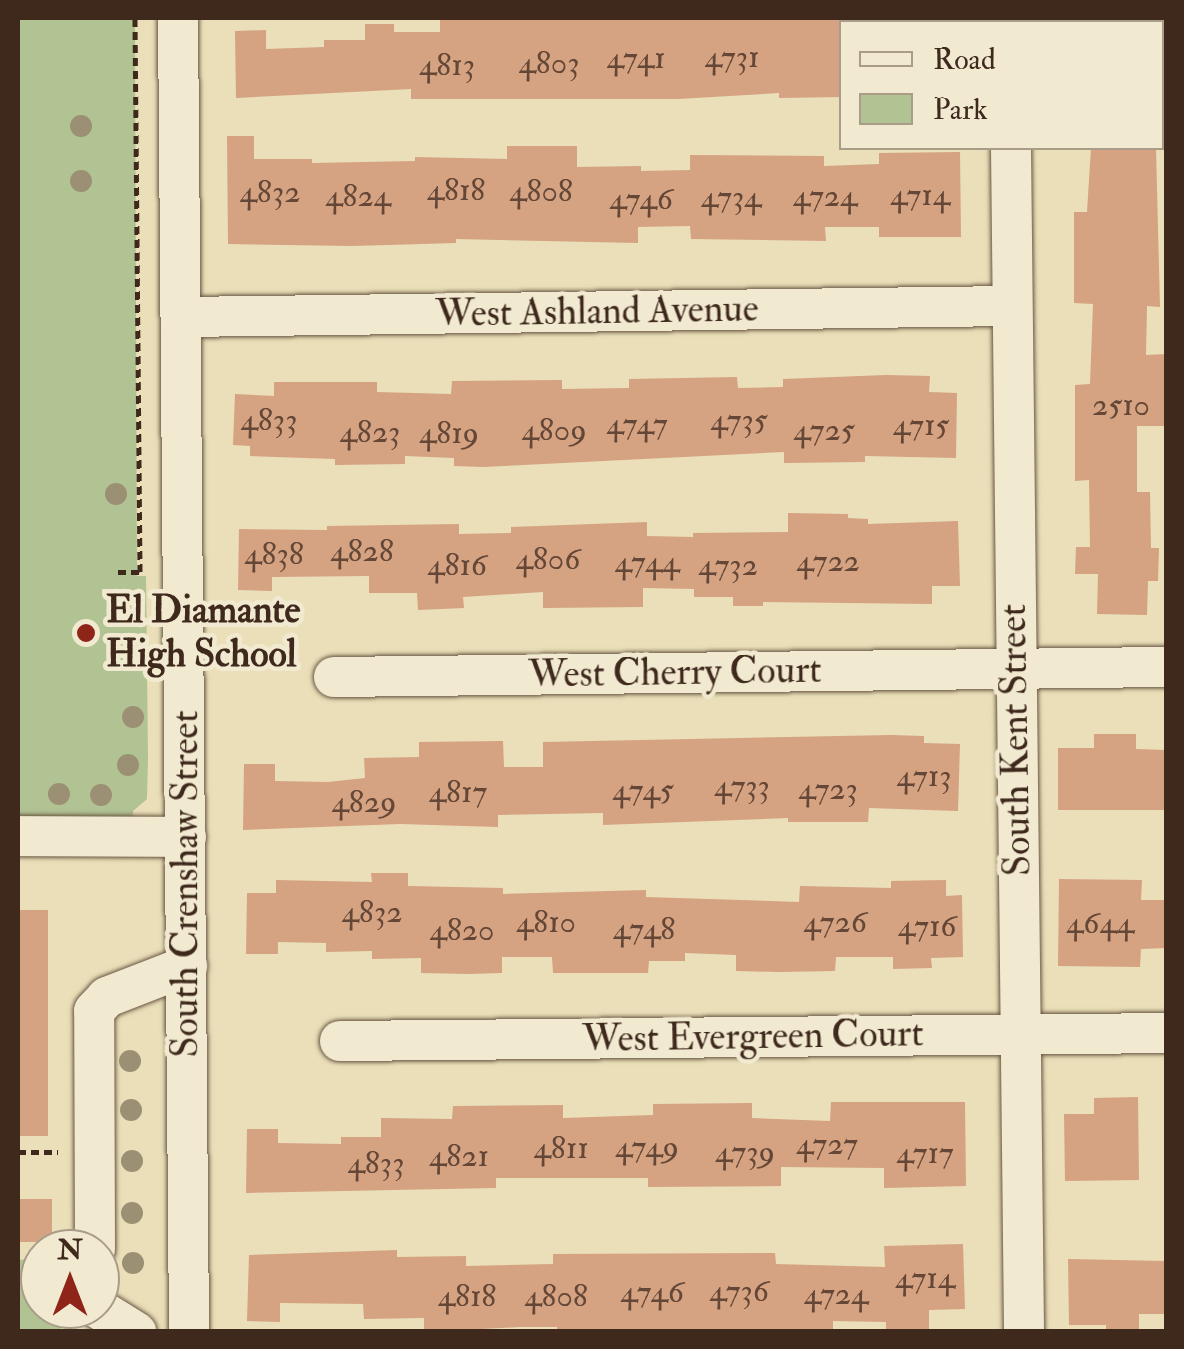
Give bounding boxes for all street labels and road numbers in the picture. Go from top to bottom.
street label: West Ashland Avenue [435,286,759,338]
street label: South Kent Street [991,603,1041,877]
street label: West Cherry Court [528,648,822,698]
street label: South Crenshaw Street [163,710,209,1058]
street label: West Evergreen Court [582,1011,924,1063]

